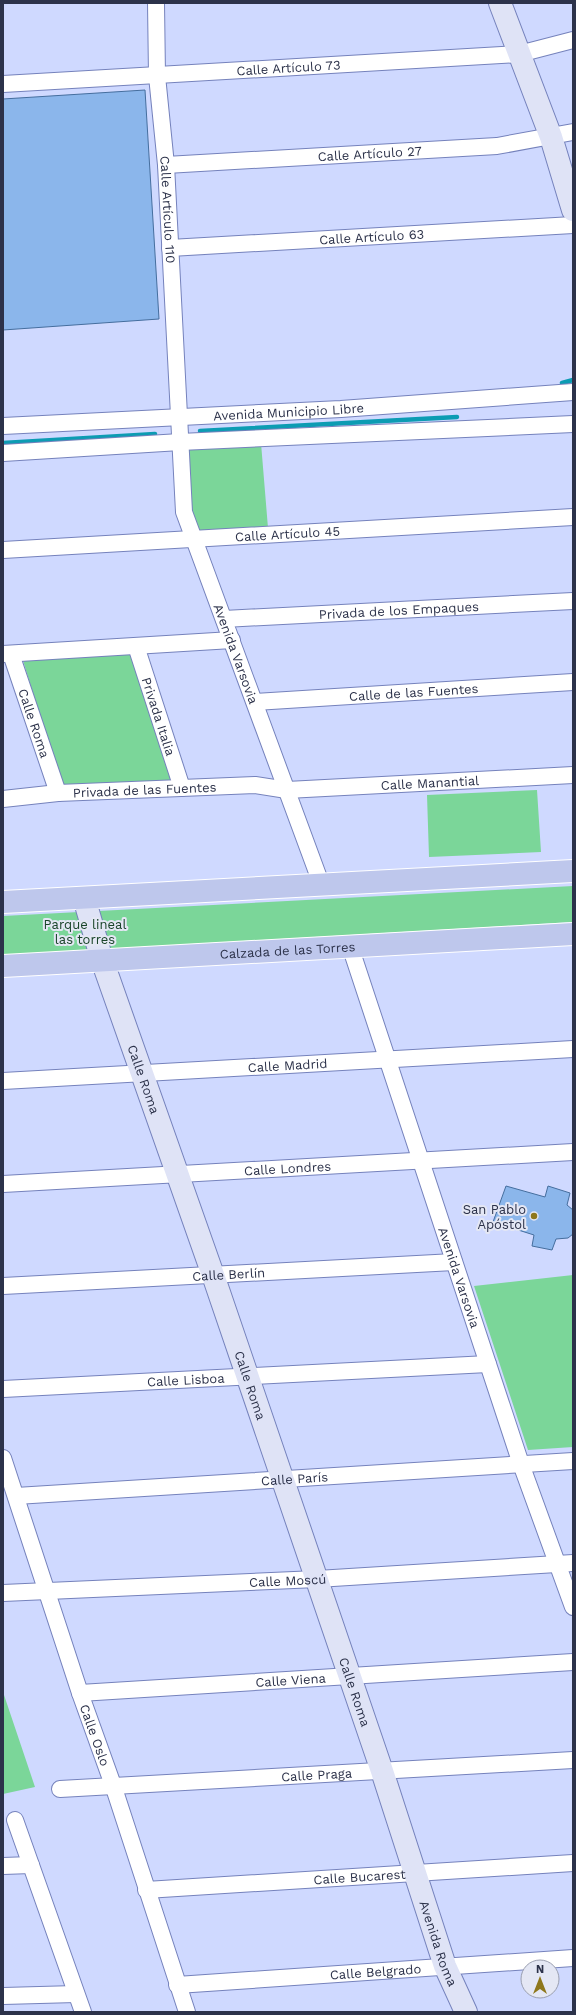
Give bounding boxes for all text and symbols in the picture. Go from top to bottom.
street label: Calle Artículo 73 [236,57,341,78]
street label: Calle Artículo 27 [317,143,422,164]
street label: Calle Artículo 110 [158,155,179,264]
street label: Calle Artículo 63 [319,226,425,247]
street label: Avenida Municipio Libre [213,400,364,423]
street label: Calle Artículo 45 [235,523,340,544]
street label: Privada de los Empaques [318,598,479,622]
street label: Avenida Varsovia [211,602,262,706]
street label: Privada Italia [139,675,179,758]
street label: Calle de las Fuentes [348,680,479,704]
street label: Calle Roma [16,687,53,760]
street label: Calle Manantial [380,772,479,793]
street label: Privada de las Fuentes [72,779,217,800]
park label: Parque lineal las torres [44,917,126,947]
street label: Calzada de las Torres [219,939,356,961]
street label: Calle Roma [125,1043,163,1116]
street label: Calle Madrid [247,1055,328,1075]
street label: Calle Londres [244,1158,332,1178]
place label: San Pablo Apóstol [463,1202,526,1232]
marker: San Pablo Apóstol [529,1211,539,1221]
street label: Avenida Varsovia [436,1225,483,1330]
street label: Calle Berlín [192,1265,266,1283]
street label: Calle Roma [232,1349,270,1422]
street label: Calle Lisboa [147,1370,226,1389]
street label: Calle París [260,1469,329,1488]
street label: Calle Moscú [249,1571,327,1590]
street label: Calle Roma [336,1655,374,1729]
street label: Calle Viena [255,1670,327,1689]
street label: Calle Oslo [77,1702,113,1768]
street label: Calle Praga [281,1765,353,1784]
street label: Calle Bucarest [313,1866,407,1887]
street label: Avenida Roma [417,1899,461,1989]
north arrow [520,1959,560,1999]
street label: Calle Belgrado [329,1961,422,1982]
text: N [536,1963,544,1976]

